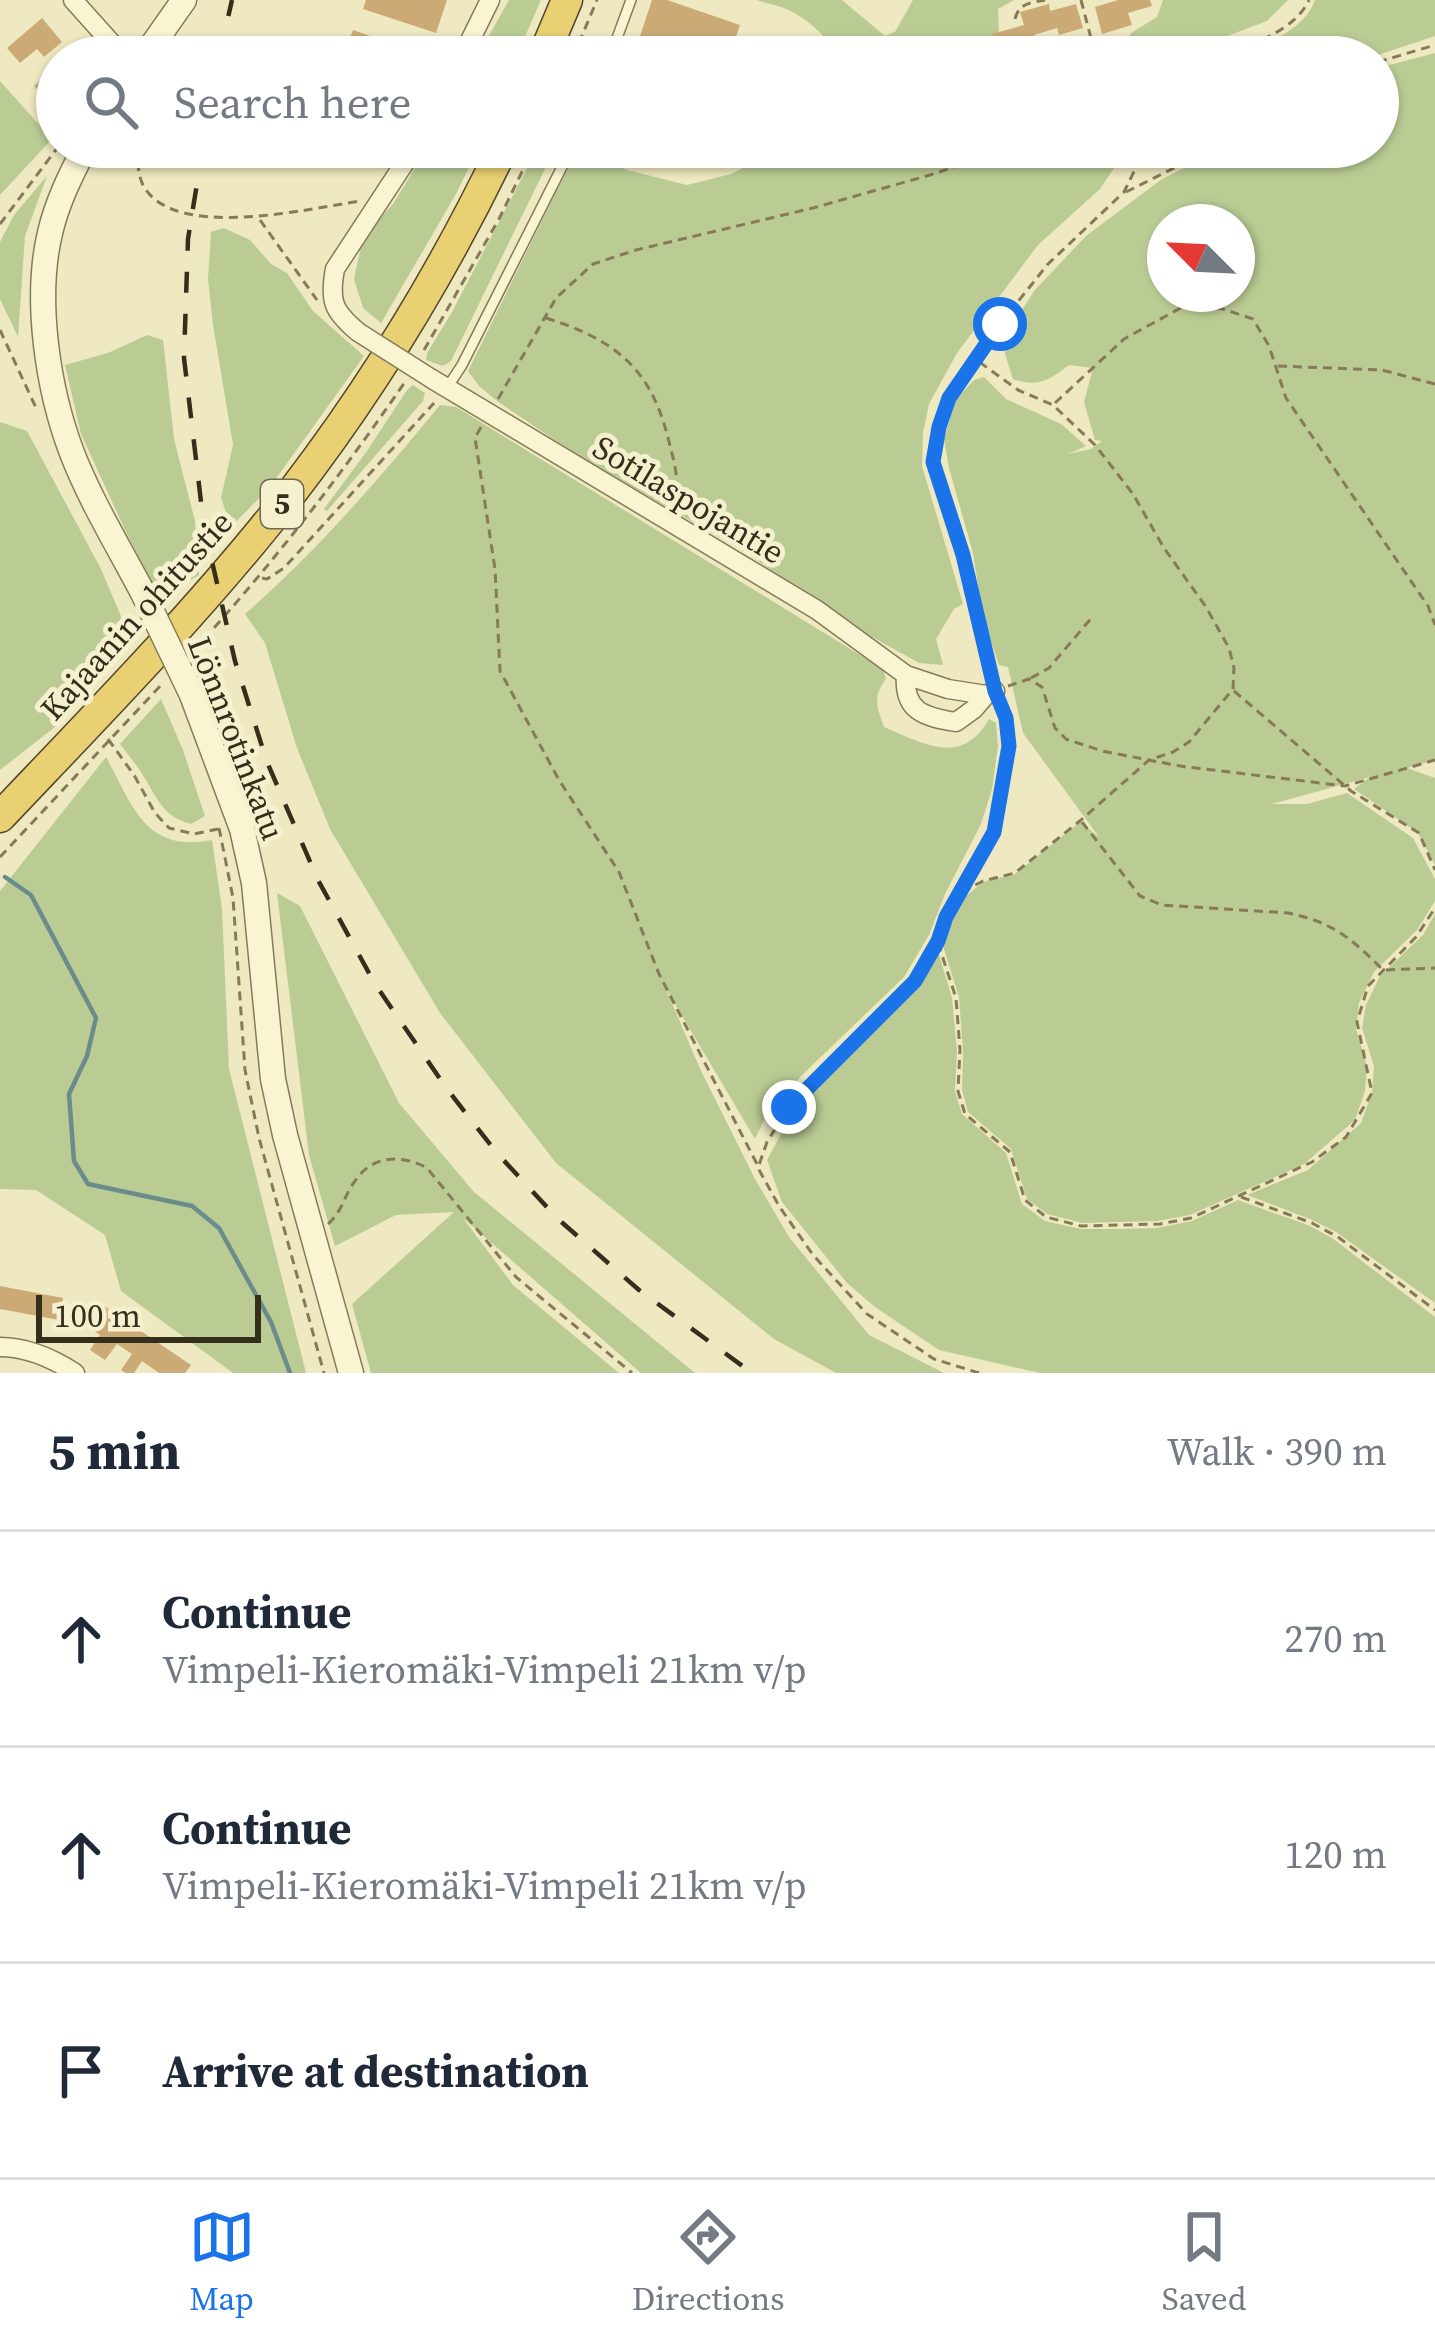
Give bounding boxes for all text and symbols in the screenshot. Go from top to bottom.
search box [36,36,1399,168]
icon: search [78,69,144,135]
text: Search here [174,71,411,133]
north arrow [1147,204,1255,312]
route start [973,297,1027,351]
street label: Sotilaspojantie [585,425,793,574]
road number: 5 [261,480,303,528]
street label: Kajaanin ohitustie [30,501,243,730]
street label: Lönnrotinkatu [177,630,296,846]
route end [762,1080,816,1134]
scale bar [36,1289,261,1342]
text: 100 m [54,1293,141,1338]
text: 5 min [48,1416,180,1486]
text: Walk · 390 m [1167,1425,1387,1478]
text: Continue [162,1581,351,1643]
icon: ahead [48,1606,114,1672]
text: 270 m [1284,1612,1387,1665]
text: Vimpeli-Kieromäki-Vimpeli 21km v/p [162,1643,806,1696]
text: Continue [162,1797,351,1859]
icon: ahead [48,1822,114,1888]
text: 120 m [1284,1828,1387,1881]
text: Vimpeli-Kieromäki-Vimpeli 21km v/p [162,1859,806,1912]
icon: arrive [48,2038,114,2104]
text: Arrive at destination [162,2040,589,2102]
tab: Map [189,2204,255,2321]
tab: Directions [632,2204,785,2321]
tab: Saved [1162,2204,1246,2321]

